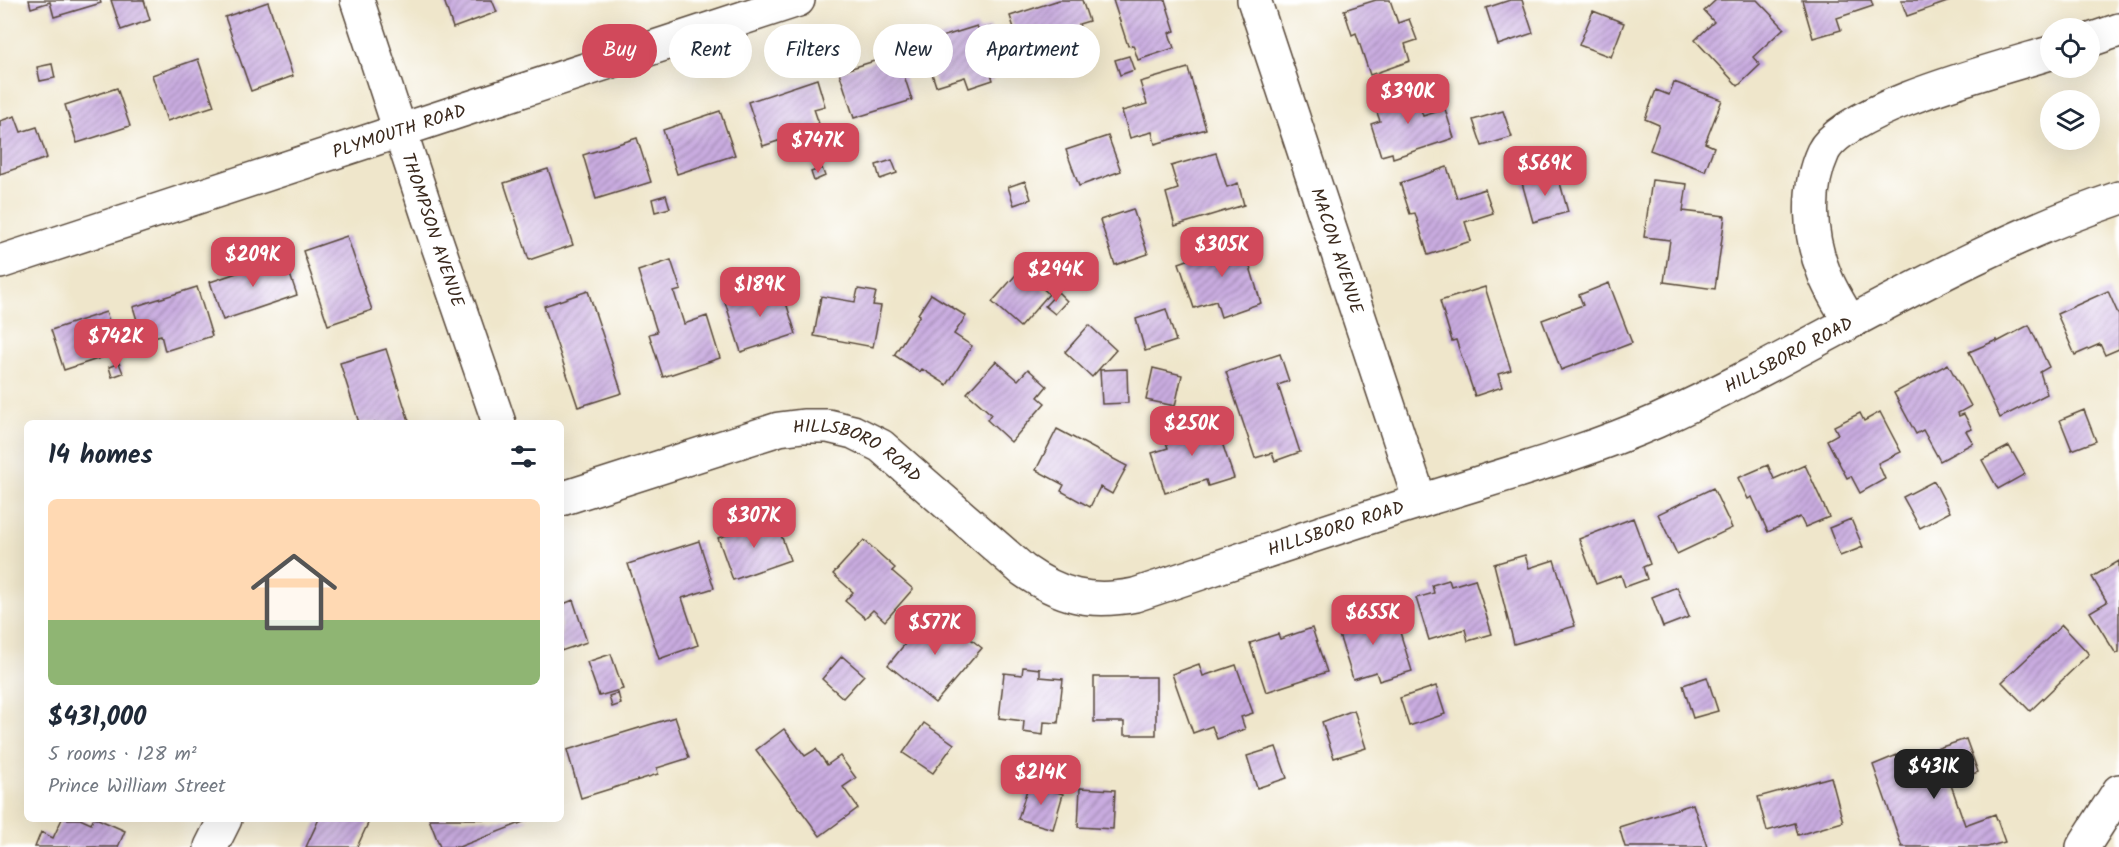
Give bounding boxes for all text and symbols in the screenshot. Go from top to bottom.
map controls [2040,18,2100,150]
button: locate [2040,18,2100,78]
chip: Buy [582,24,657,78]
chip: Rent [669,24,752,78]
chip: Filters [764,24,861,78]
chip: New [873,24,953,78]
chip: Apartment [965,24,1100,78]
pin: $390K [1366,74,1450,125]
text: $390K [1380,77,1436,109]
button: layers [2040,90,2100,150]
street label: PLYMOUTH ROAD [329,97,470,168]
pin: $747K [776,123,860,174]
text: $747K [791,126,845,158]
pin: $569K [1503,146,1587,197]
street label: THOMPSON AVENUE [392,149,471,312]
text: $569K [1518,149,1572,181]
street label: MACON AVENUE [1301,184,1370,318]
pin: $305K [1180,227,1264,278]
text: $305K [1194,230,1250,262]
pin: $209K [211,237,295,288]
text: $209K [225,240,281,272]
pin: $294K [1014,252,1098,303]
text: $294K [1028,255,1084,287]
pin: $189K [718,267,802,318]
text: $189K [734,270,786,302]
street label: HILLSBORO ROAD [1720,310,1859,402]
pin: $742K [74,319,158,370]
text: $742K [88,322,144,354]
pin: $250K [1150,406,1234,457]
text: $250K [1164,409,1220,441]
street label: HILLSBORO ROAD [791,413,927,491]
text: 14 homes [48,435,153,477]
icon: filters [507,440,540,473]
street label: HILLSBORO ROAD [1264,494,1409,566]
pin: $307K [712,498,796,549]
text: $307K [727,501,781,533]
icon: home [240,538,348,646]
pin: $655K [1331,595,1415,646]
text: $655K [1346,598,1400,630]
pin: $577K [893,605,977,656]
text: $577K [909,608,961,640]
text: $431,000 [48,697,146,739]
text: 5 rooms · 128 m² [48,739,197,771]
pin: $431K [1892,749,1976,800]
text: $431K [1908,752,1960,784]
pin: $214K [999,755,1083,806]
text: $214K [1015,758,1067,790]
text: Prince William Street [48,771,226,803]

